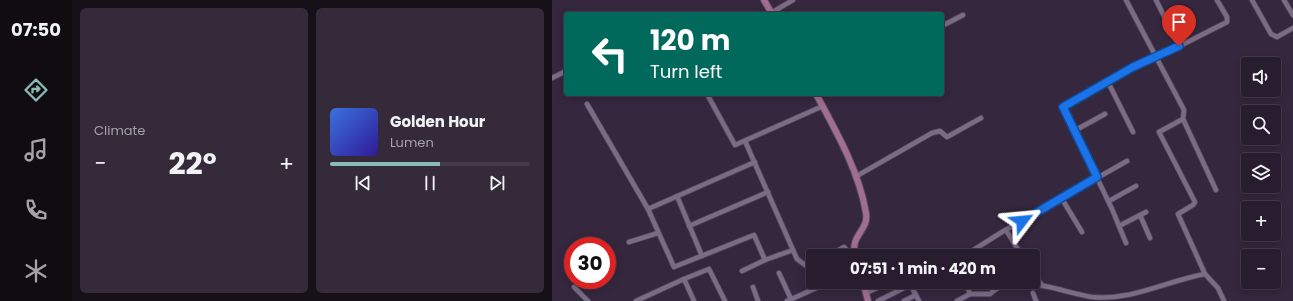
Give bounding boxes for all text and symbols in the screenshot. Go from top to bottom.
pin [1162,5,1196,46]
icon: arrive [1168,11,1190,33]
text: 07:50 [11,17,61,42]
text: 120 m [650,21,730,60]
icon: left [584,28,636,80]
map controls [1241,57,1281,289]
button: sound [1241,57,1281,97]
text: Turn left [650,59,722,84]
icon: directions [22,76,50,104]
button: search [1241,105,1281,145]
text: Golden Hour [390,111,485,132]
text: Climate [94,121,145,140]
text: Lumen [390,133,434,152]
icon: music [22,136,50,164]
text: 22° [168,142,217,185]
text: − [94,148,106,179]
text: + [279,148,294,179]
button: layers [1241,153,1281,193]
icon: previous [352,172,374,194]
icon: pause [419,172,441,194]
icon: next [486,172,508,194]
icon: phone [22,196,50,224]
position arrow [1001,200,1043,242]
button: + [1241,201,1281,241]
speed limit sign: 30 [564,237,616,289]
button: − [1241,249,1281,289]
icon: climate [22,257,50,285]
text: 07:51 · 1 min · 420 m [850,258,996,279]

